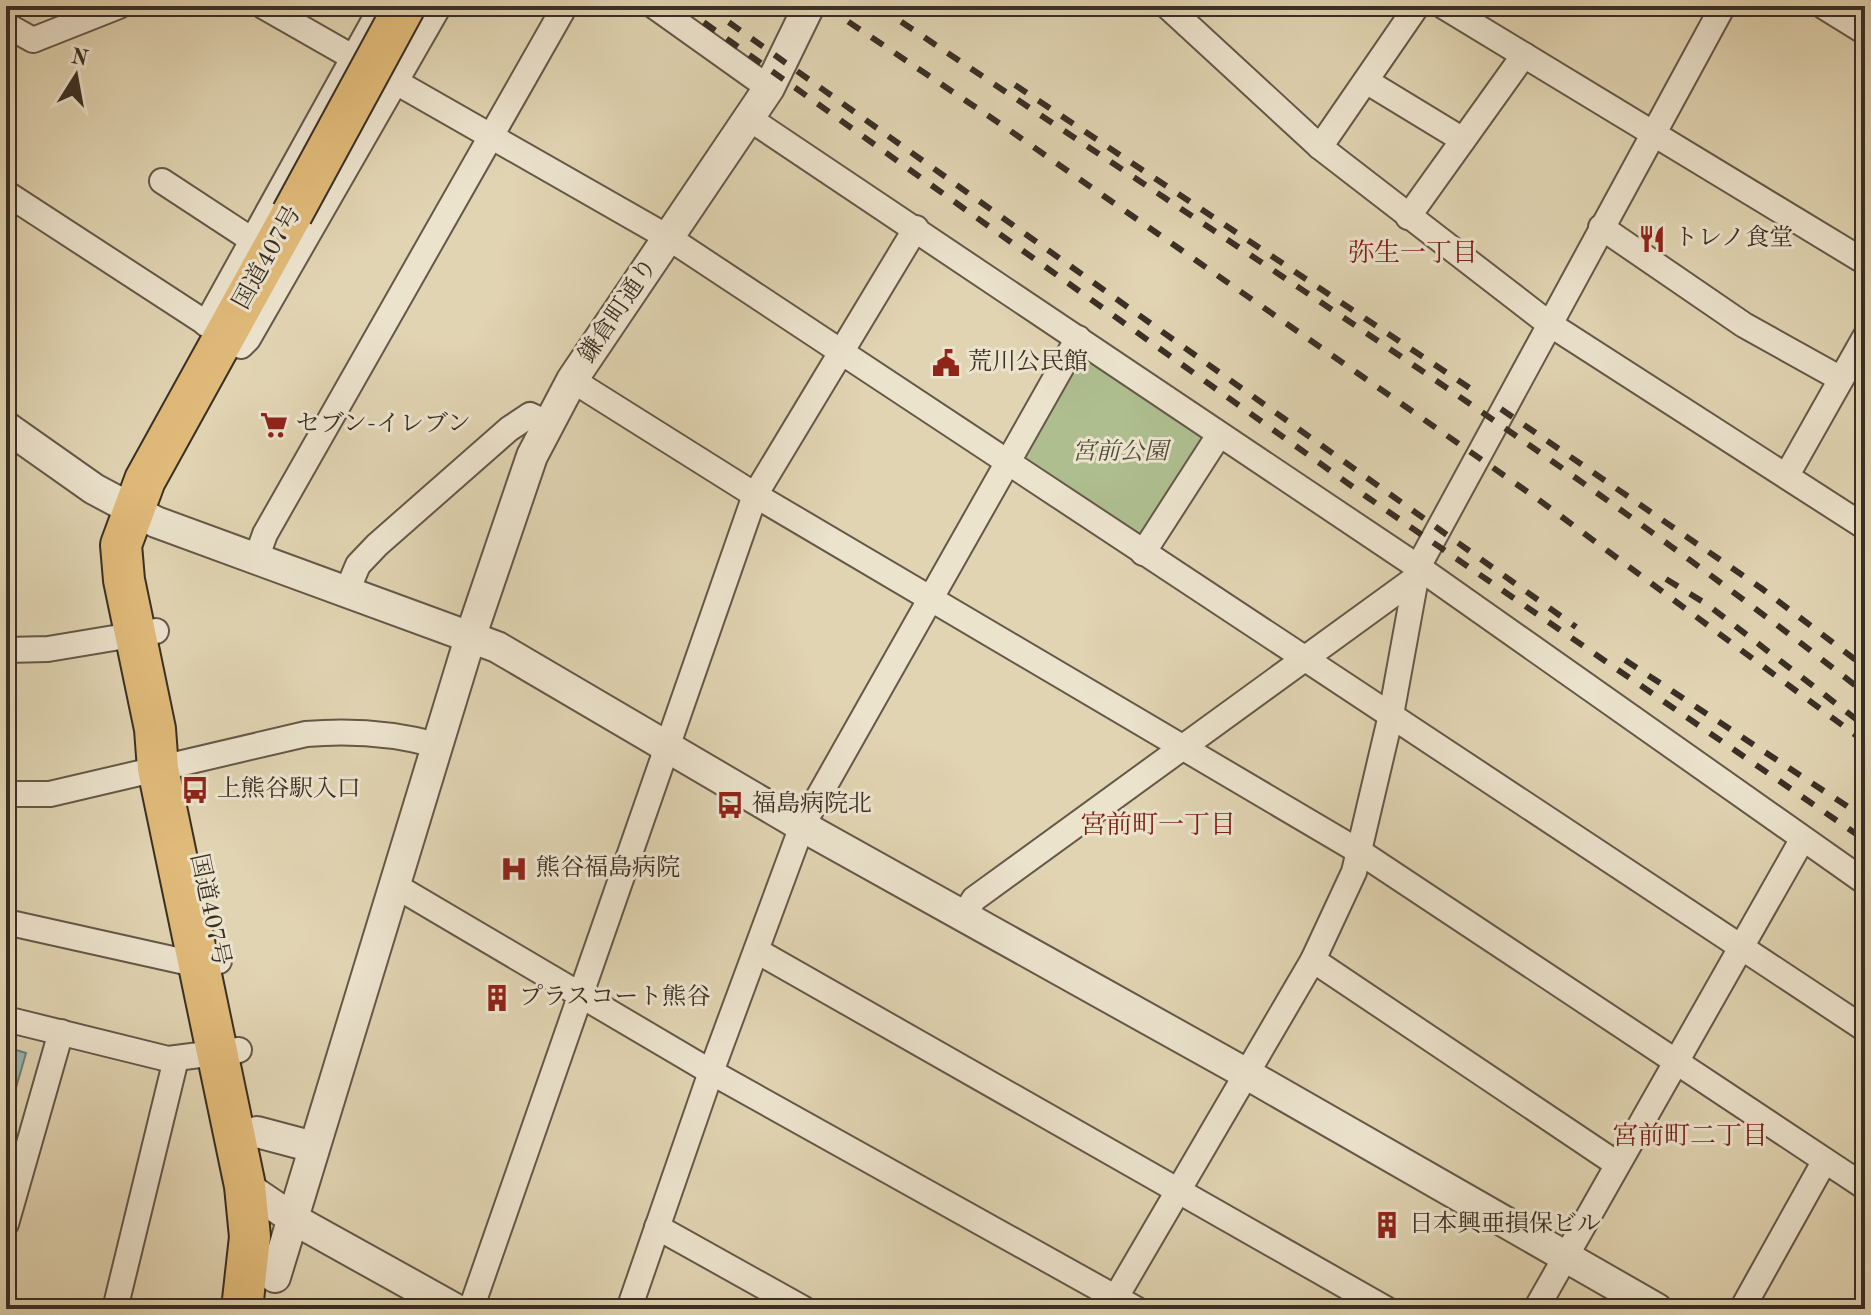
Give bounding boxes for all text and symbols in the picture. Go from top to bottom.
north arrow [36,36,116,116]
text: N [69,46,90,71]
street label: 国道407号 [227,201,306,314]
restaurant icon: トレノ食堂 [1637,224,1667,254]
place label: トレノ食堂 [1674,224,1793,251]
district label: 弥生一丁目 [1348,239,1478,267]
street label: 鎌倉町通り [573,253,663,367]
public building icon: 荒川公民館 [931,348,961,378]
place label: 荒川公民館 [968,348,1088,375]
supermarket icon: セブン-イレブン [259,410,289,440]
place label: セブン-イレブン [296,411,471,437]
park label: 宮前公園 [1072,438,1172,465]
bus stop icon: 上熊谷駅入口 [180,775,210,805]
place label: 上熊谷駅入口 [217,776,361,802]
bus stop icon: 福島病院北 [715,790,745,820]
place label: 福島病院北 [752,790,872,817]
district label: 宮前町一丁目 [1080,811,1236,839]
street label: 国道407号 [185,851,235,968]
hospital icon: 熊谷福島病院 [499,854,529,884]
place label: 熊谷福島病院 [536,854,680,881]
building icon: プラスコート熊谷 [482,983,512,1013]
place label: プラスコート熊谷 [519,984,710,1010]
district label: 宮前町二丁目 [1612,1122,1768,1150]
building icon: 日本興亜損保ビル [1372,1210,1402,1240]
place label: 日本興亜損保ビル [1409,1210,1601,1237]

